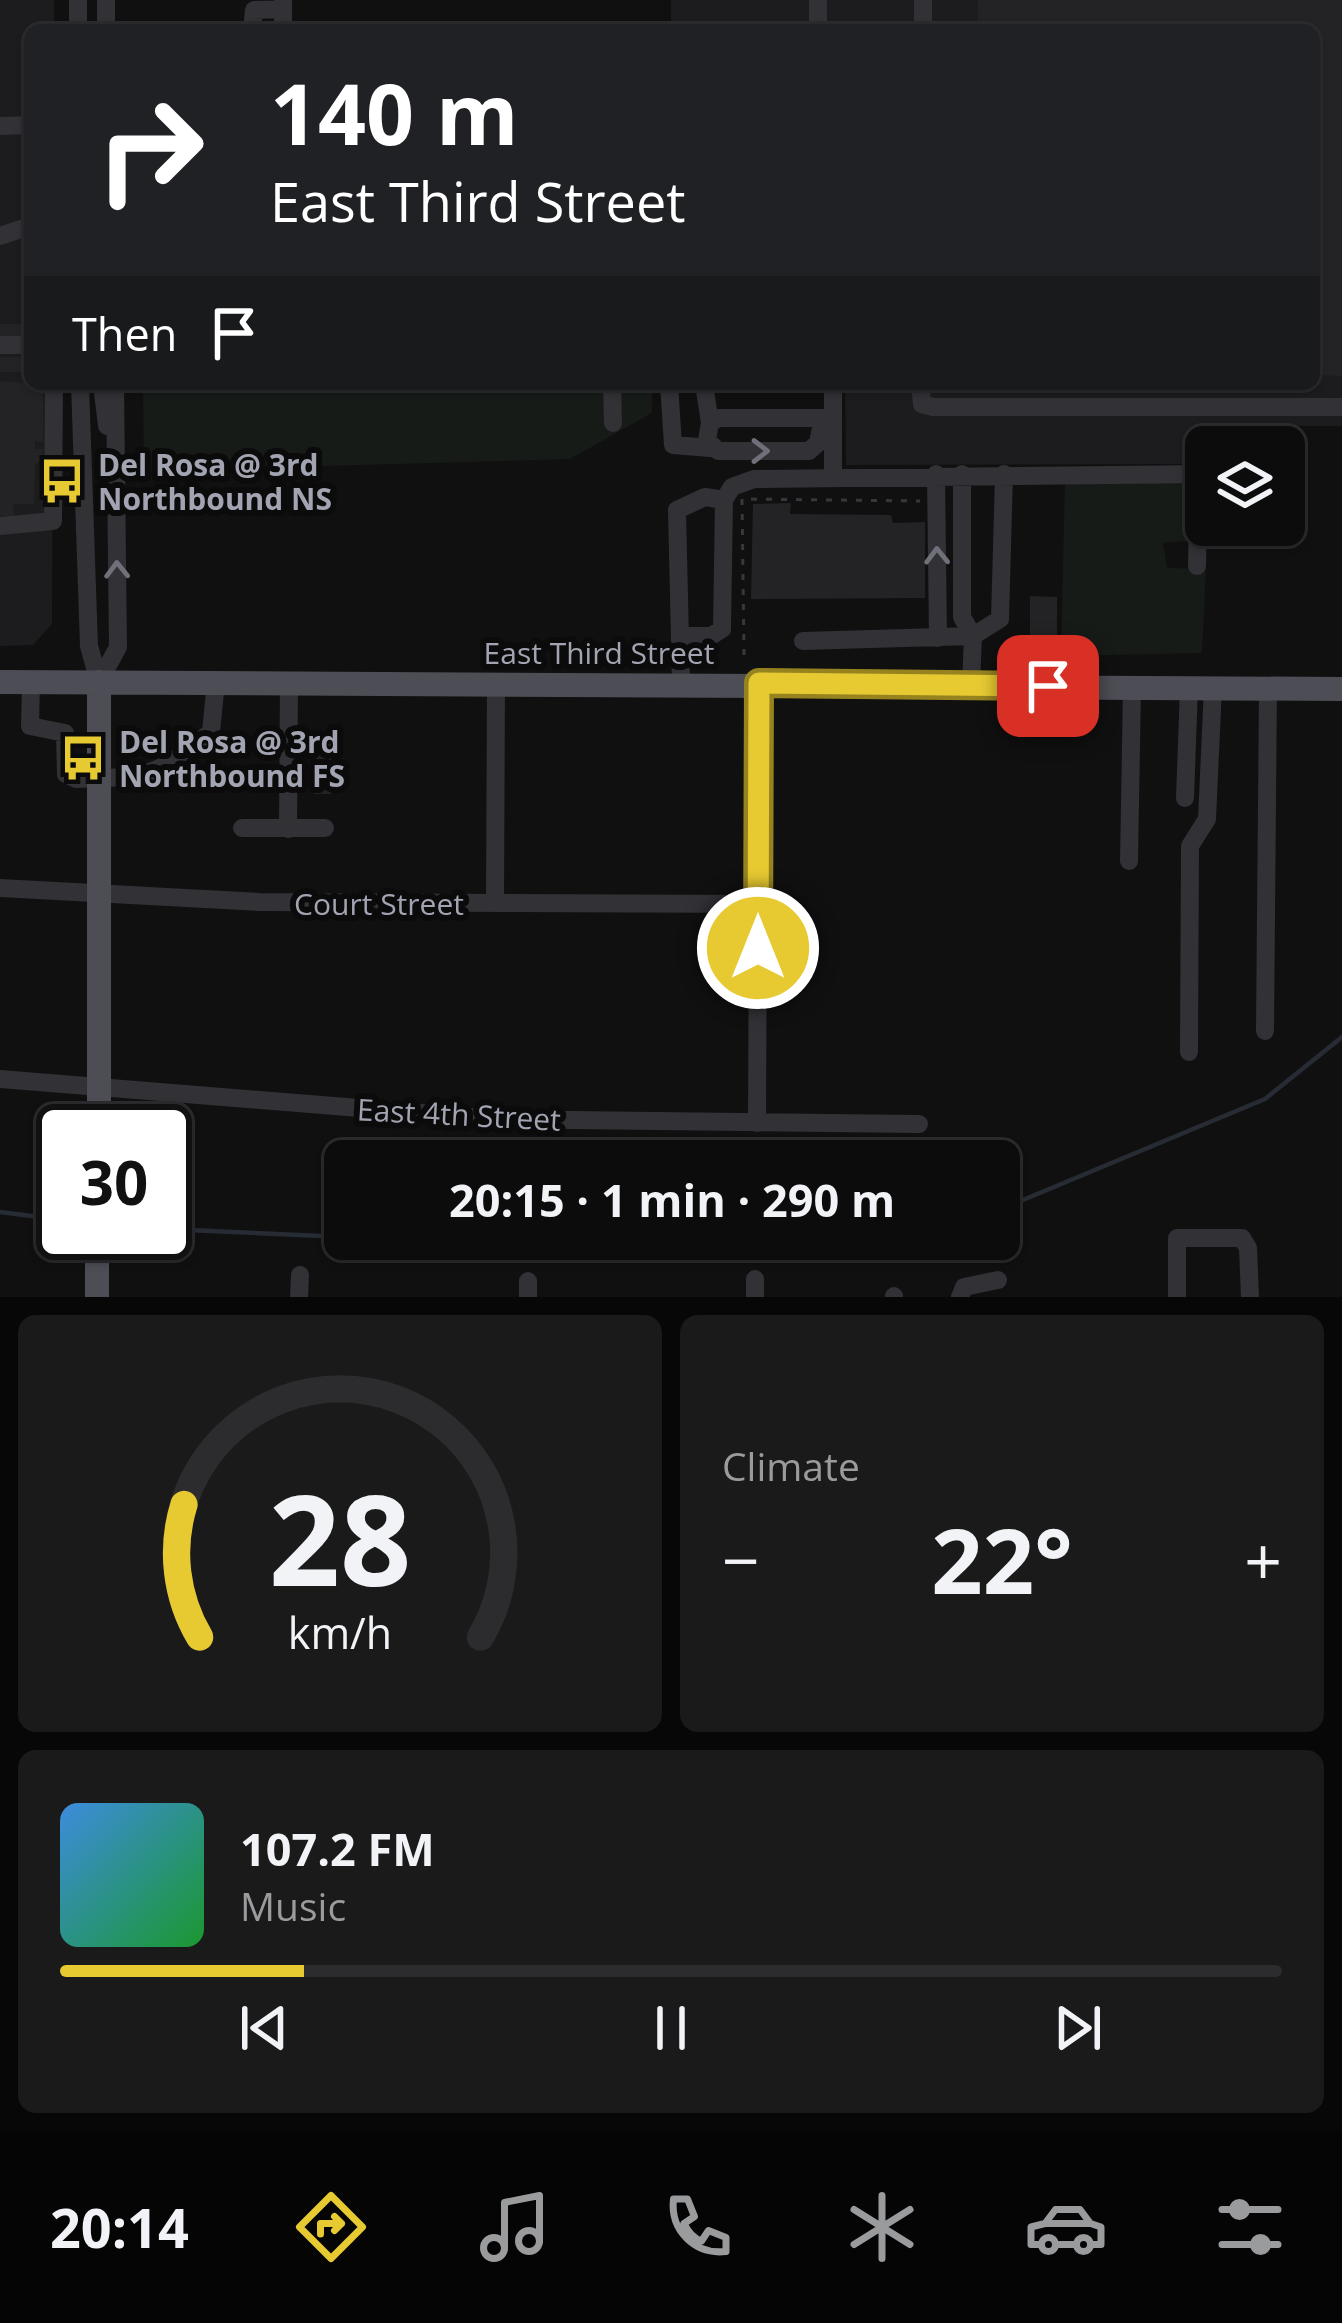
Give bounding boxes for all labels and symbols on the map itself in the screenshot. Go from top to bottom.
one-way arrow [752,438,770,464]
place label: Del Rosa @ 3rd Northbound NS [98,444,332,519]
bus stop icon: Del Rosa @ 3rd Northbound NS [37,456,87,506]
one-way arrow [924,546,950,564]
one-way arrow [104,560,130,578]
street label: East Third Street [484,632,714,673]
pin [997,635,1099,737]
place label: Del Rosa @ 3rd Northbound FS [119,721,345,796]
bus stop icon: Del Rosa @ 3rd Northbound FS [58,733,108,783]
street label: Court Street [294,883,464,924]
position arrow [695,885,821,1011]
street label: East 4th Street [356,1088,562,1140]
speed limit sign: 30 [36,1104,192,1260]

